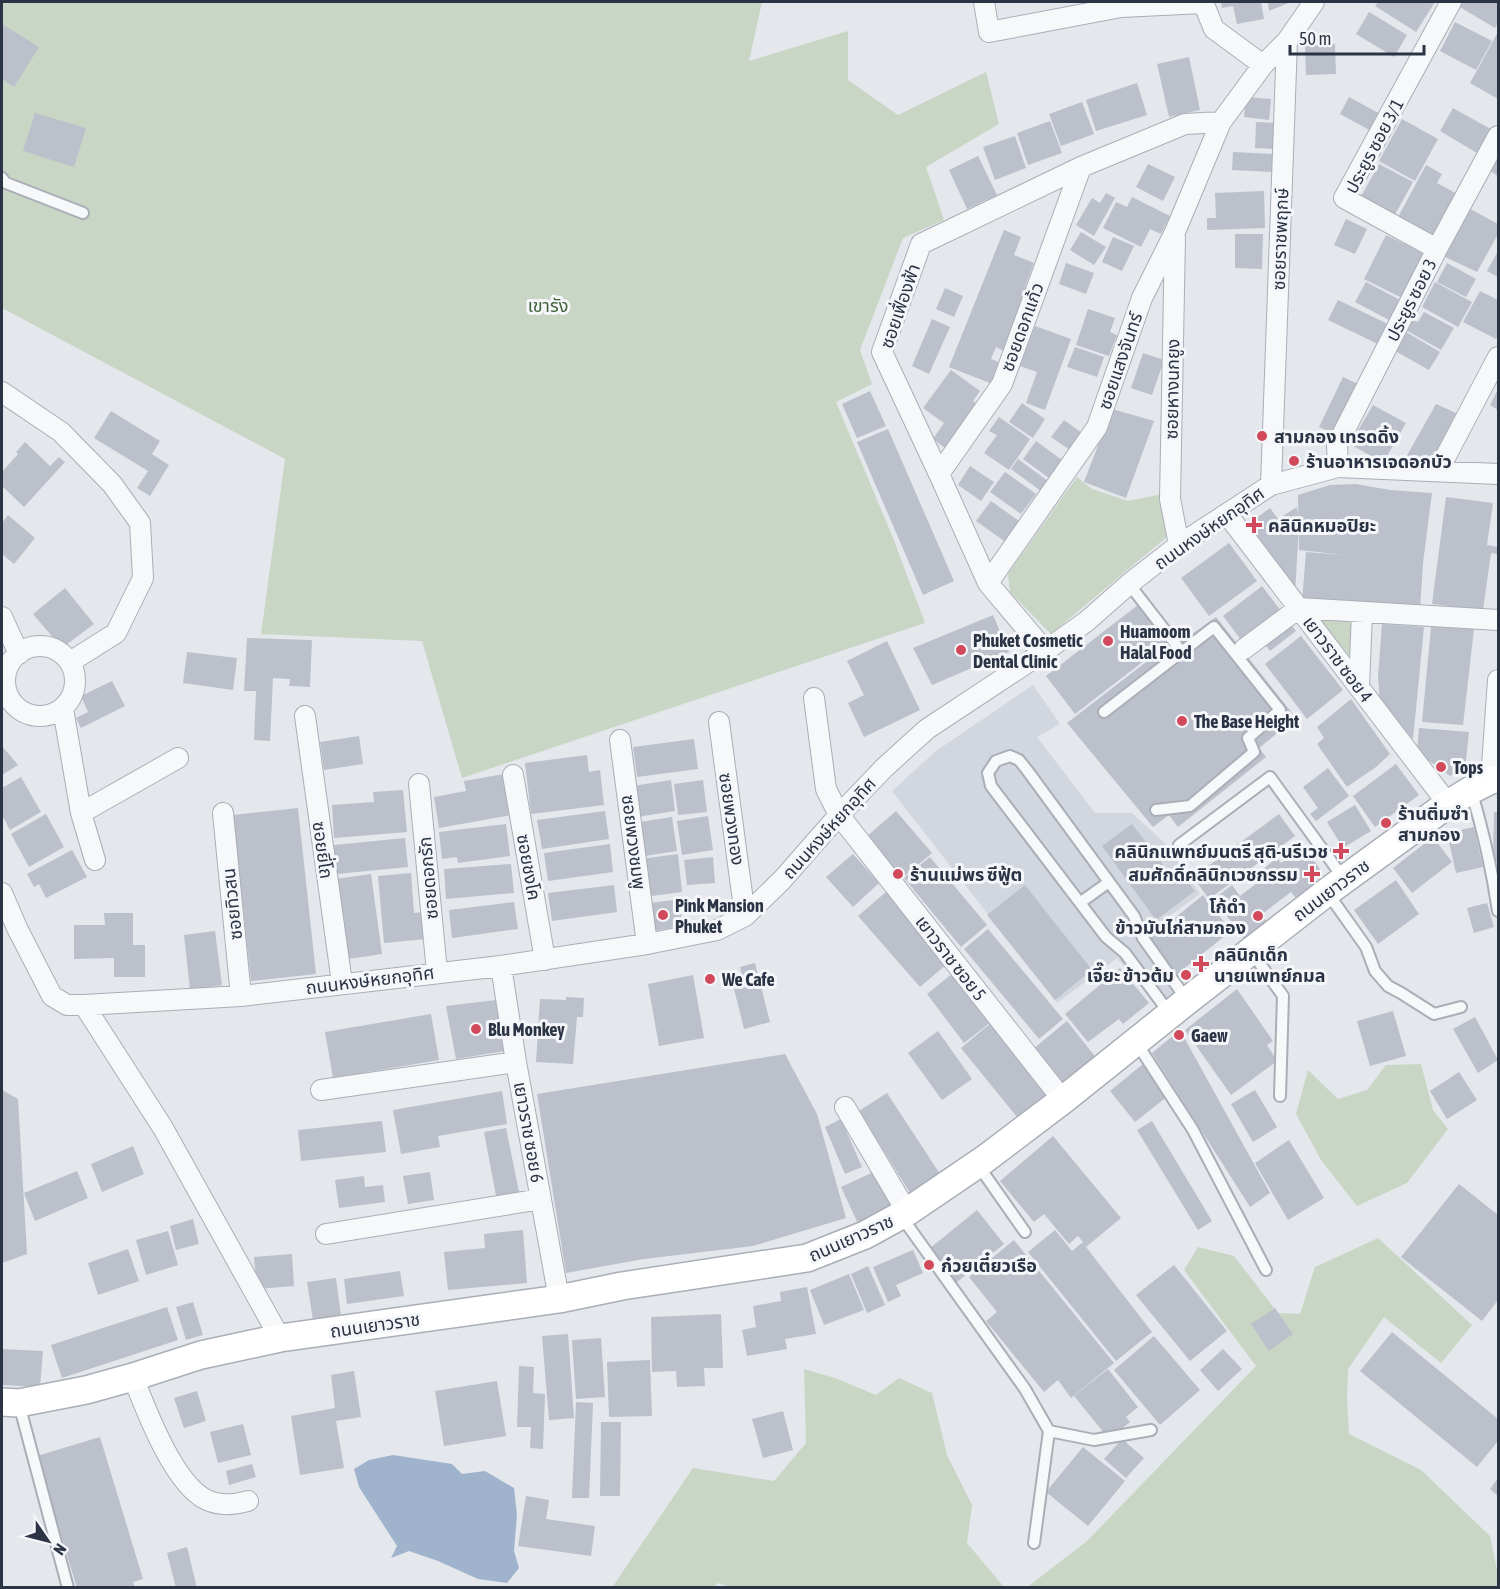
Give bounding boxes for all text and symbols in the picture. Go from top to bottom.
scale bar [1290,18,1424,56]
text: 50 m [1299,28,1331,49]
street label: ประยูร ซอย 3/1 [1340,95,1409,198]
street label: ซอยราชพฤกษ์ [1268,187,1292,291]
street label: ประยูร ซอย 3 [1381,255,1442,346]
street label: ซอยเฟื่องฟ้า [874,260,924,351]
street label: ซอยดอกแก้ว [996,280,1048,374]
park label: เขารัง [528,295,568,316]
street label: ซอยแสงจันทร์ [1094,309,1147,412]
street label: ซอยหางนกยูง [1161,338,1185,440]
place label: สามกอง เทรดดิ้ง [1274,425,1399,447]
marker: สามกอง เทรดดิ้ง [1255,429,1269,443]
place label: ร้านอาหารเจดอกบัว [1306,451,1452,472]
marker: ร้านอาหารเจดอกบัว [1287,454,1301,468]
street label: ถนนหงษ์หยกอุทิศ [1150,482,1269,575]
place label: คลินิคหมอปิยะ [1268,515,1376,536]
marker: คลินิคหมอปิยะ [1245,516,1263,534]
street label: เยาวราช ซอย 4 [1299,612,1377,706]
place label: Huamoom Halal Food [1120,621,1192,663]
place label: Phuket Cosmetic Dental Clinic [973,630,1083,672]
marker: Huamoom Halal Food [1101,634,1115,648]
marker: Phuket Cosmetic Dental Clinic [954,643,968,657]
place label: The Base Height [1194,711,1300,732]
marker: The Base Height [1175,714,1189,728]
place label: Tops [1453,757,1484,778]
marker: Tops [1434,760,1448,774]
street label: ซอยพวงทอง [715,771,749,867]
street label: ถนนหงษ์หยกอุทิศ [778,773,881,884]
street label: ซอยพวงชมพู [616,793,650,891]
place label: ร้านติ่มซำ สามกอง [1398,802,1469,845]
marker: ร้านติ่มซำ สามกอง [1379,816,1393,830]
street label: ซอยยี่โถ [309,820,339,880]
street label: ซอยชงโค [513,832,545,902]
street label: ซอยดอกรัก [414,836,442,920]
place label: คลินิกแพทย์มนตรี สุติ-นรีเวช [1115,841,1328,863]
marker: คลินิกแพทย์มนตรี สุติ-นรีเวช [1332,842,1350,860]
street label: ถนนเยาวราช [1289,854,1373,926]
place label: สมศักดิ์คลินิกเวชกรรม [1128,863,1298,885]
place label: ร้านแม่พร ซีฟู้ต [910,864,1022,886]
marker: สมศักดิ์คลินิกเวชกรรม [1303,865,1321,883]
street label: ซอยทิวสน [218,867,246,941]
marker: ร้านแม่พร ซีฟู้ต [891,867,905,881]
place label: Pink Mansion Phuket [675,895,764,937]
place label: โก้ดำ ข้าวมันไก่สามกอง [1115,896,1246,938]
marker: Pink Mansion Phuket [656,908,670,922]
marker: โก้ดำ ข้าวมันไก่สามกอง [1251,909,1265,923]
street label: เยาวราช ซอย 5 [911,911,991,1005]
place label: คลินิกเด็ก นายแพทย์กมล [1214,944,1325,986]
marker: คลินิกเด็ก นายแพทย์กมล [1192,955,1210,973]
street label: ถนนหงษ์หยกอุทิศ [305,962,436,999]
place label: เจี๊ยะ ข้าวต้ม [1087,962,1174,986]
marker: เจี๊ยะ ข้าวต้ม [1179,968,1193,982]
place label: We Cafe [721,969,775,990]
marker: We Cafe [703,972,717,986]
place label: Blu Monkey [488,1019,565,1040]
marker: Blu Monkey [469,1022,483,1036]
place label: Gaew [1191,1025,1228,1046]
marker: Gaew [1172,1028,1186,1042]
street label: เยาวราช ซอย 6 [510,1080,548,1184]
street label: ถนนเยาวราช [805,1210,897,1266]
place label: ก๋วยเตี๋ยวเรือ [941,1252,1037,1276]
marker: ก๋วยเตี๋ยวเรือ [922,1258,936,1272]
street label: ถนนเยาวราช [329,1308,421,1342]
north arrow [18,1511,78,1571]
text: N [50,1541,70,1559]

